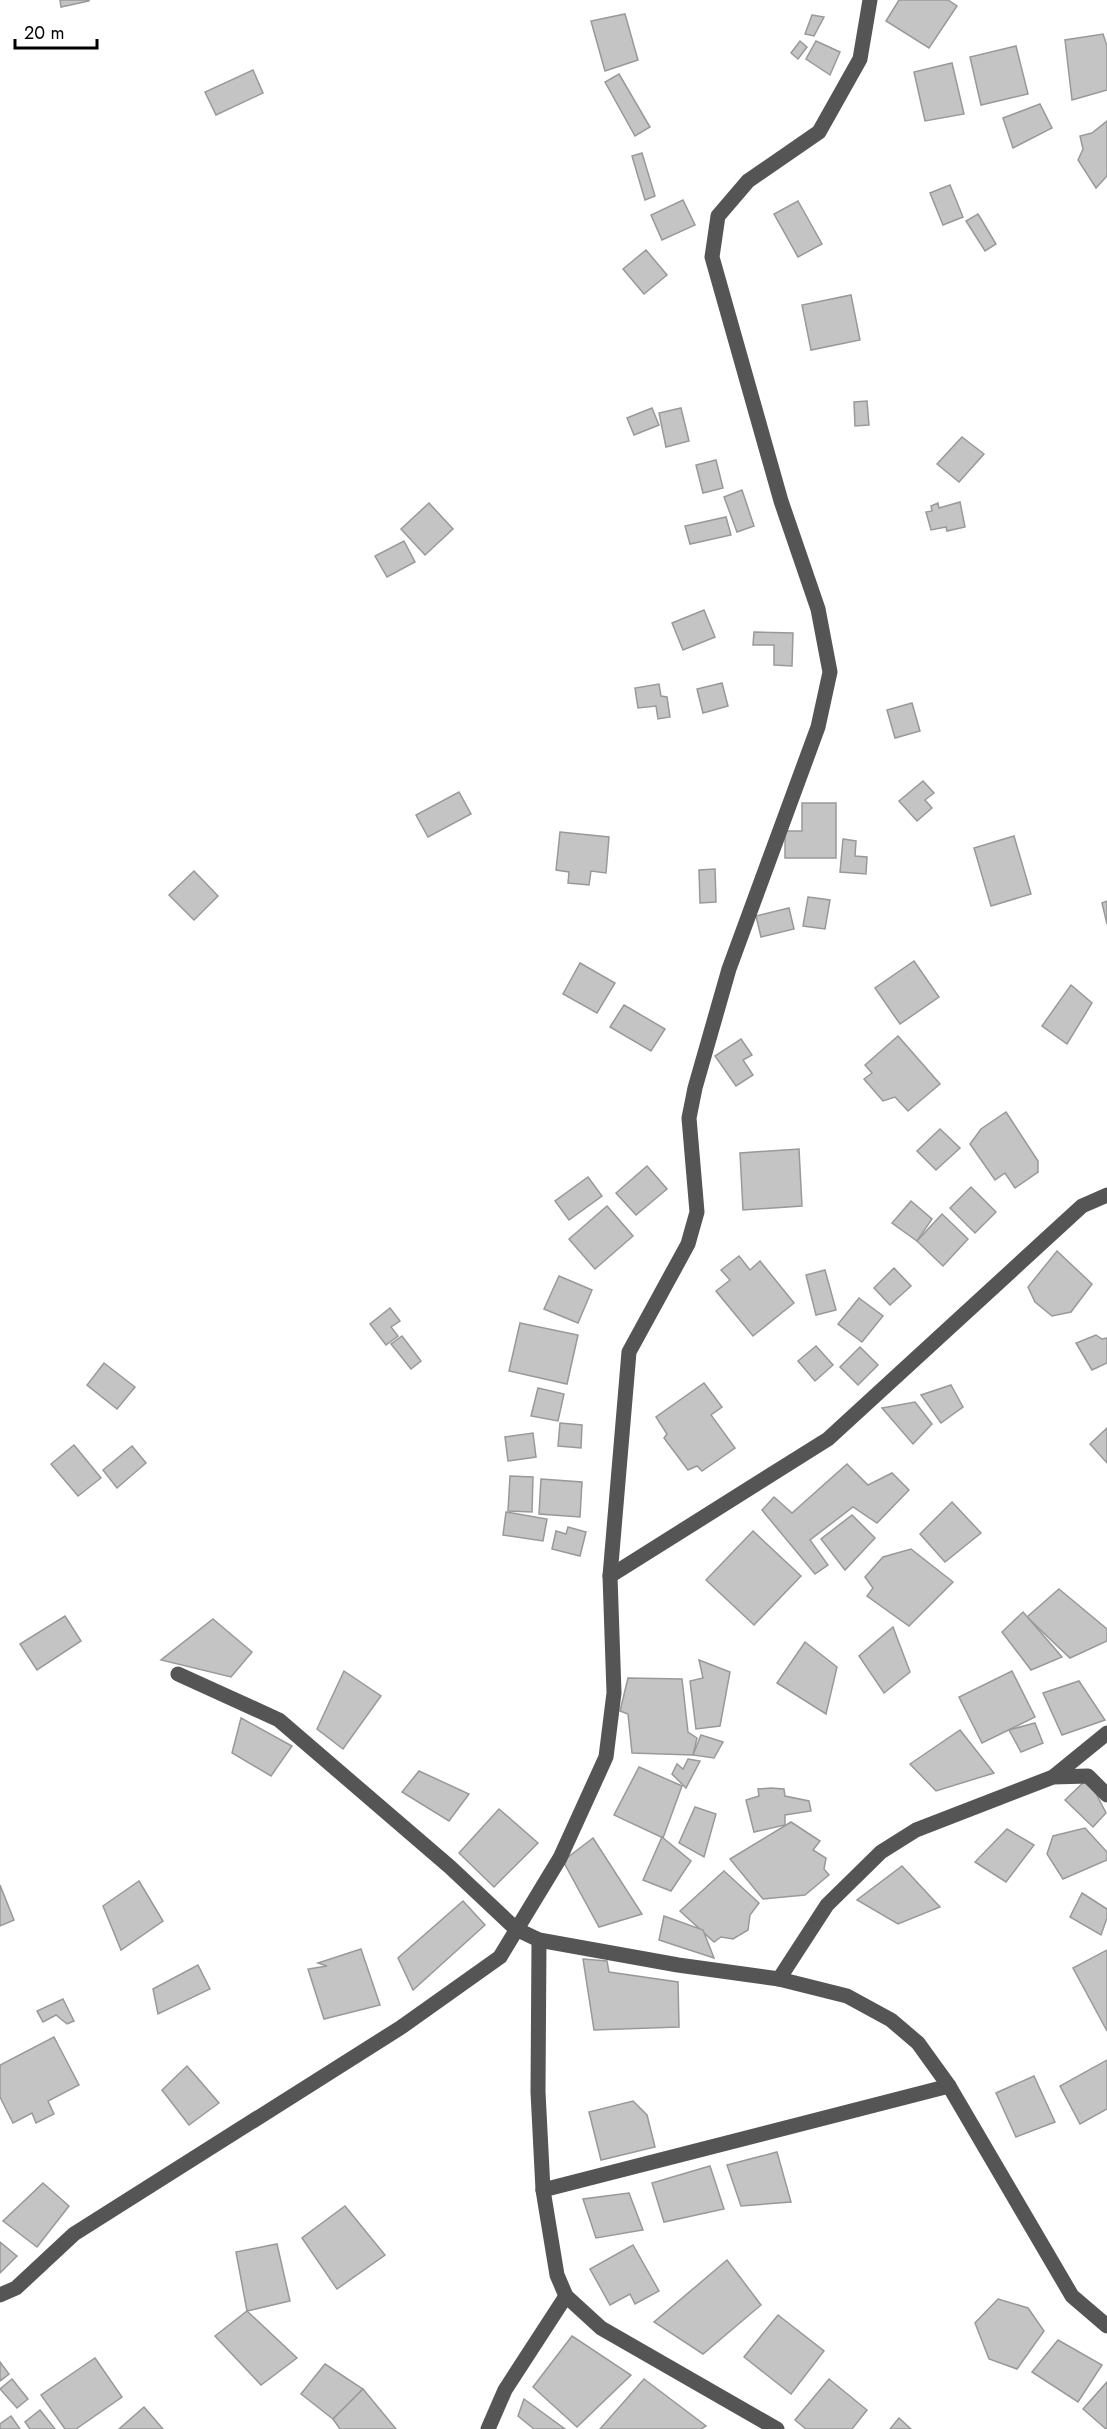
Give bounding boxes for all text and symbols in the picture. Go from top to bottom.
scale bar [15,12,98,50]
text: 20 m [24,20,64,46]

